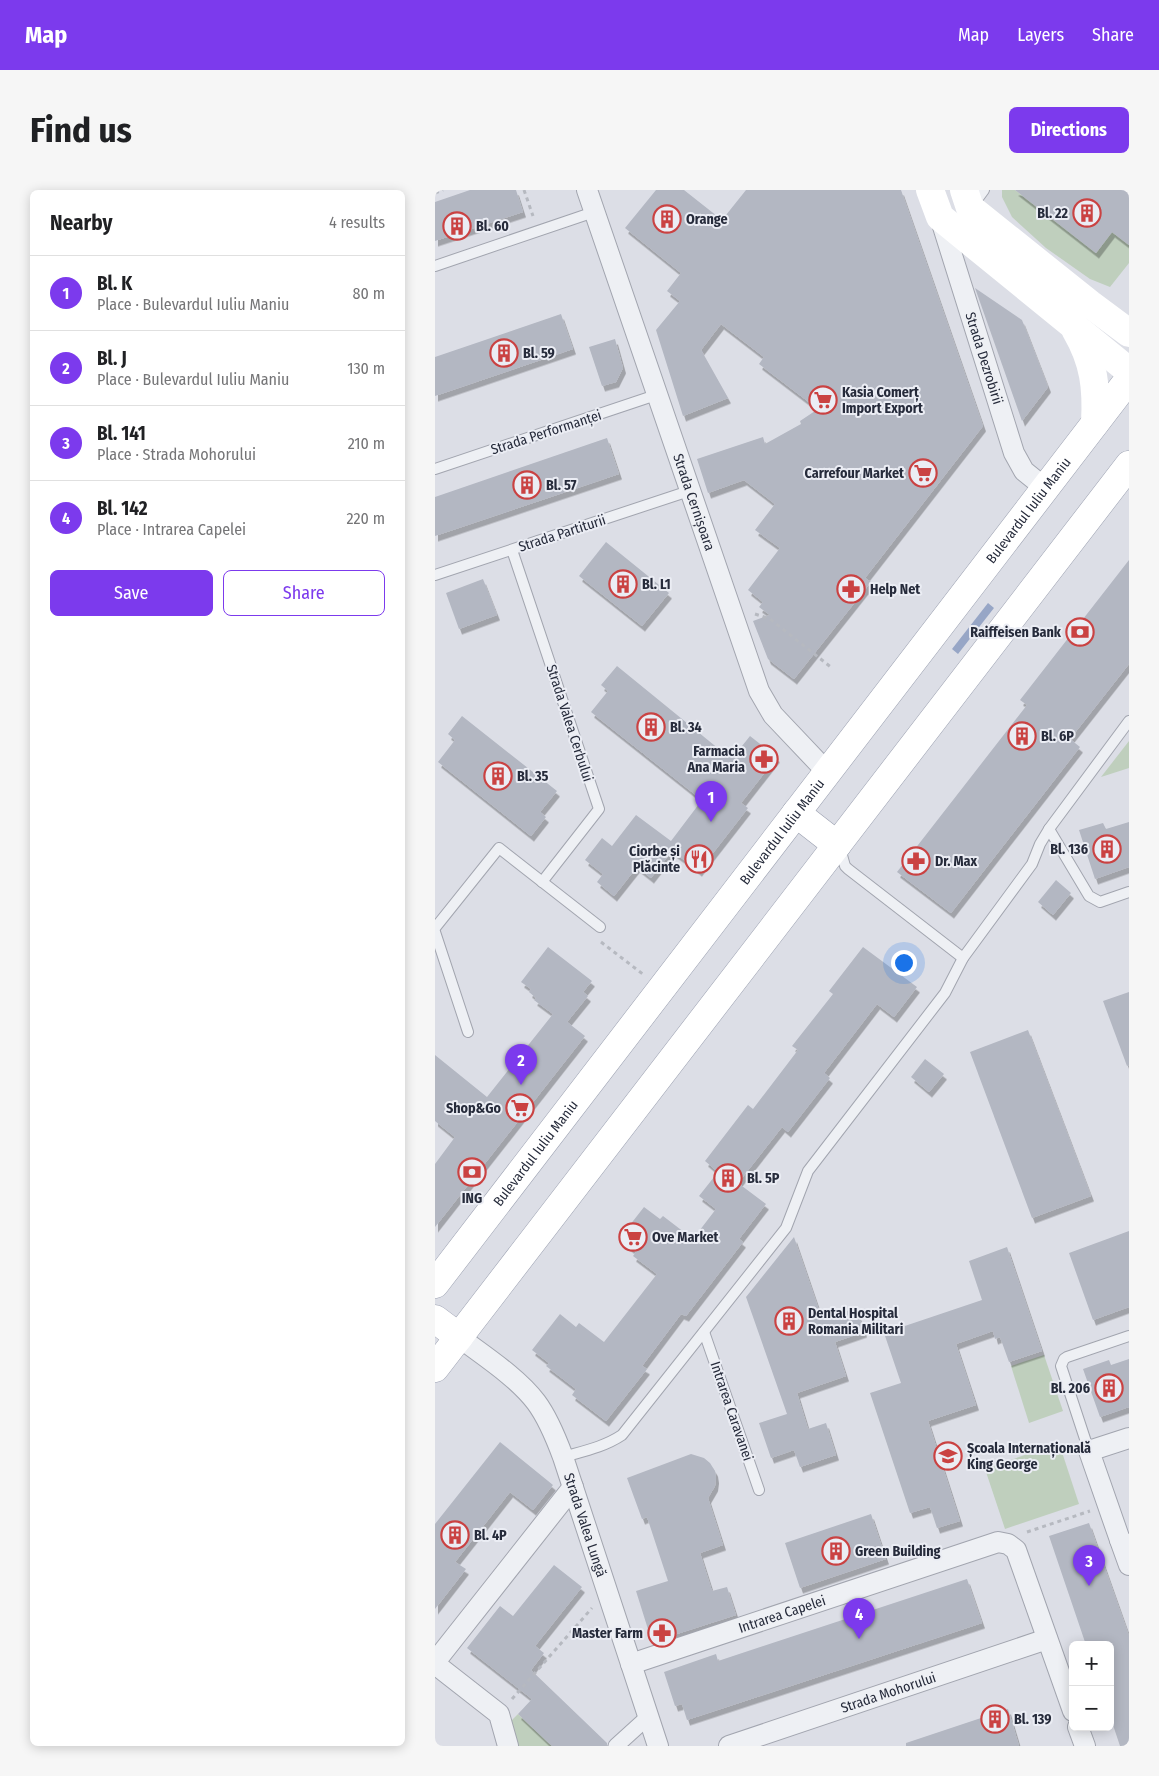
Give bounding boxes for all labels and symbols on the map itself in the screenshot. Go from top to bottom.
building icon: Bl. 22 [1072,198,1102,228]
building icon: Orange [652,204,682,234]
place label: Bl. 22 [1037,205,1069,222]
building icon: Bl. 60 [442,211,472,241]
place label: Orange [686,211,728,228]
place label: Bl. 60 [476,218,509,235]
street label: Strada Dezrobirii [961,310,1006,407]
building icon: Bl. 59 [489,338,519,368]
place label: Bl. 59 [523,345,555,362]
place label: Kasia Comerț Import Export [842,384,924,417]
supermarket icon: Kasia Comerț Import Export [808,385,838,415]
street label: Strada Performanței [489,407,604,459]
street label: Strada Cernișoara [669,451,718,553]
street label: Bulevardul Iuliu Maniu [983,454,1075,567]
supermarket icon: Carrefour Market [908,458,938,488]
place label: Carrefour Market [805,465,905,482]
building icon: Bl. 57 [512,470,542,500]
place label: Bl. 57 [546,477,576,494]
street label: Strada Partiturii [516,511,608,556]
building icon: Bl. L1 [608,569,638,599]
pharmacy icon: Help Net [836,574,866,604]
place label: Bl. L1 [642,576,671,593]
place label: Help Net [870,581,921,598]
bank icon: Raiffeisen Bank [1065,617,1095,647]
place label: Raiffeisen Bank [970,624,1062,641]
street label: Strada Valea Cerbului [543,662,597,784]
building icon: Bl. 34 [636,712,666,742]
place label: Bl. 34 [670,719,702,736]
building icon: Bl. 6P [1007,721,1037,751]
place label: Bl. 6P [1041,728,1074,745]
place label: Farmacia Ana Maria [686,743,745,776]
pharmacy icon: Farmacia Ana Maria [749,744,779,774]
building icon: Bl. 35 [483,761,513,791]
place label: Bl. 35 [517,768,548,785]
street label: Bulevardul Iuliu Maniu [736,776,828,888]
pin: 1 [695,781,727,822]
building icon: Bl. 136 [1092,834,1122,864]
place label: Bl. 136 [1050,841,1088,858]
place label: Ciorbe și Plăcinte [629,843,680,876]
restaurant icon: Ciorbe și Plăcinte [684,844,714,874]
pharmacy icon: Dr. Max [901,846,931,876]
place label: Dr. Max [935,853,977,870]
your location [891,950,917,976]
pin: 2 [505,1044,537,1085]
supermarket icon: Shop&Go [505,1093,535,1123]
street label: Bulevardul Iuliu Maniu [490,1097,582,1210]
place label: Shop&Go [446,1100,502,1117]
bank icon: ING [457,1157,487,1187]
building icon: Bl. 5P [713,1163,743,1193]
place label: Bl. 5P [747,1170,780,1187]
place label: ING [462,1190,482,1207]
supermarket icon: Ove Market [618,1222,648,1252]
place label: Ove Market [652,1229,720,1246]
place label: Dental Hospital Romania Militari [808,1305,904,1338]
building icon: Dental Hospital Romania Militari [774,1306,804,1336]
street label: Intrarea Caravanei [707,1359,756,1463]
building icon: Bl. 206 [1094,1373,1124,1403]
place label: Bl. 206 [1051,1380,1090,1397]
place label: Școala Internațională King George [967,1440,1091,1473]
school or university icon: Școala Internațională King George [933,1441,963,1471]
street label: Strada Valea Lungă [560,1471,610,1579]
building icon: Bl. 4P [440,1520,470,1550]
place label: Bl. 4P [474,1527,507,1544]
building icon: Green Building [821,1536,851,1566]
place label: Green Building [855,1543,940,1560]
pin: 3 [1073,1545,1105,1586]
street label: Intrarea Capelei [736,1592,828,1637]
pin: 4 [843,1598,875,1639]
pharmacy icon: Master Farm [647,1618,677,1648]
place label: Master Farm [572,1625,643,1642]
street label: Strada Mohorului [839,1669,938,1717]
building icon: Bl. 139 [980,1704,1010,1734]
place label: Bl. 139 [1014,1711,1052,1728]

